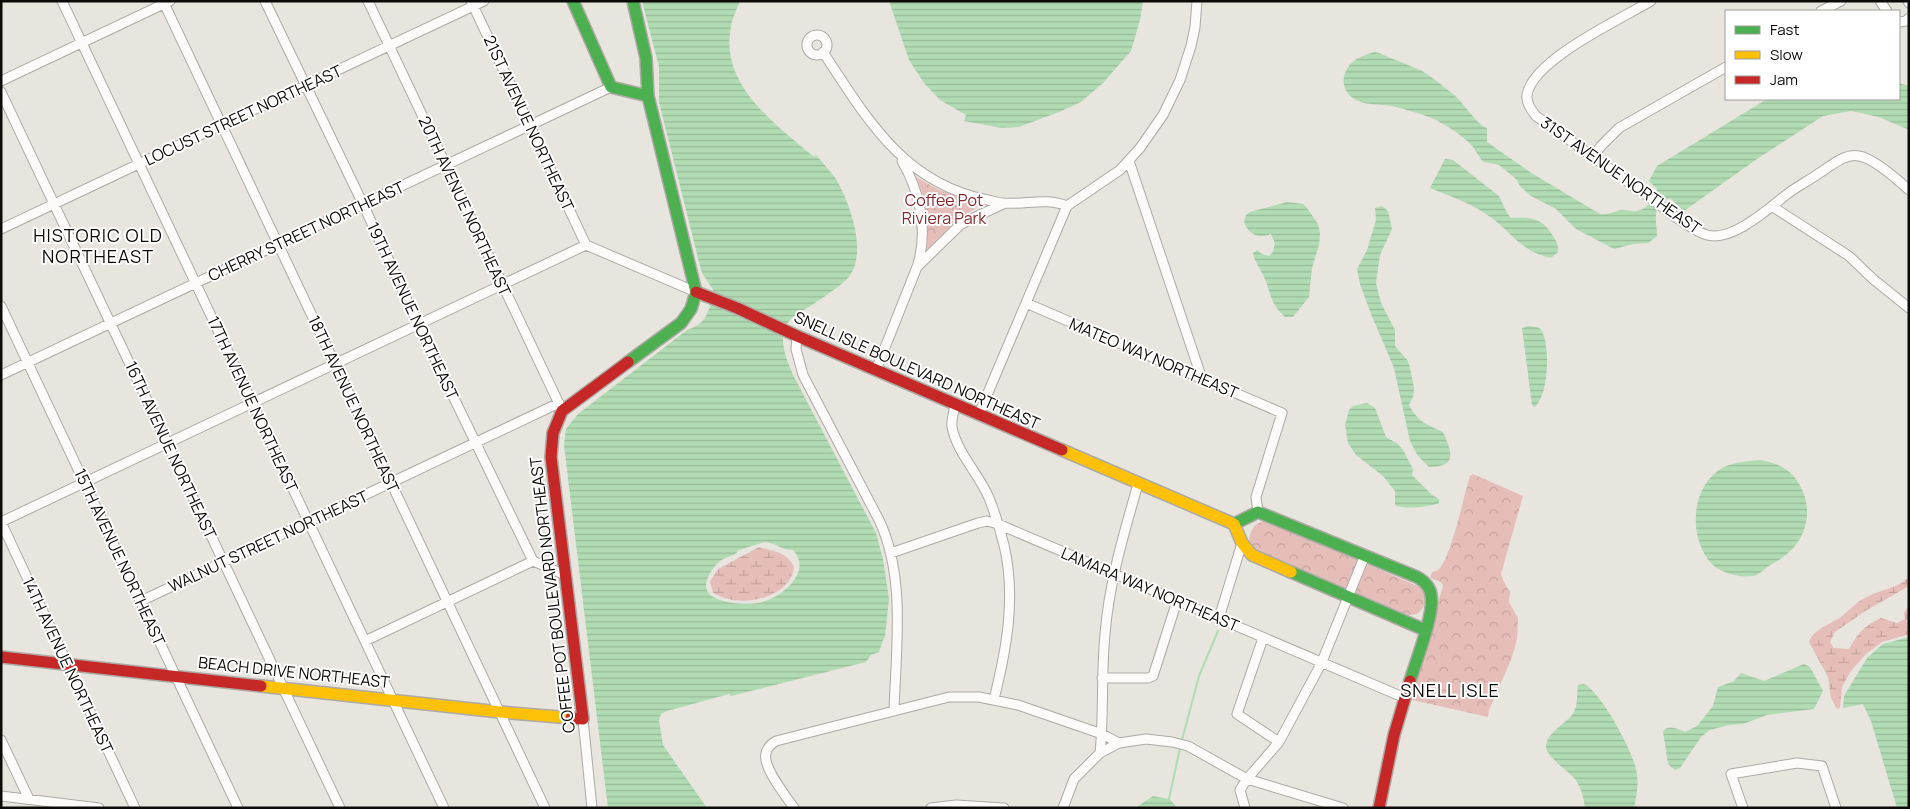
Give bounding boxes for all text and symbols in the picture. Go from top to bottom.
legend [1725,10,1900,100]
text: Fast [1770,19,1799,40]
street label: 21ST AVENUE NORTHEAST [479,32,580,215]
text: Slow [1770,44,1803,65]
street label: LOCUST STREET NORTHEAST [141,59,346,170]
text: Jam [1770,69,1798,90]
street label: 31ST AVENUE NORTHEAST [1536,111,1706,239]
street label: 20TH AVENUE NORTHEAST [414,112,517,300]
street label: CHERRY STREET NORTHEAST [204,176,408,286]
park label: Coffee Pot Riviera Park [902,189,987,229]
street label: 19TH AVENUE NORTHEAST [362,219,464,404]
district label: HISTORIC OLD NORTHEAST [33,223,163,268]
street label: SNELL ISLE BOULEVARD NORTHEAST [791,306,1044,434]
street label: 17TH AVENUE NORTHEAST [203,312,304,496]
street label: 18TH AVENUE NORTHEAST [303,312,405,497]
street label: MATEO WAY NORTHEAST [1066,312,1242,404]
street label: 16TH AVENUE NORTHEAST [120,358,222,543]
street label: COFFEE POT BOULEVARD NORTHEAST [524,455,580,734]
street label: 15TH AVENUE NORTHEAST [69,465,171,649]
street label: WALNUT STREET NORTHEAST [165,485,372,597]
street label: LAMARA WAY NORTHEAST [1058,542,1243,637]
street label: 14TH AVENUE NORTHEAST [17,573,119,757]
street label: BEACH DRIVE NORTHEAST [197,651,391,693]
district label: SNELL ISLE [1400,678,1500,702]

